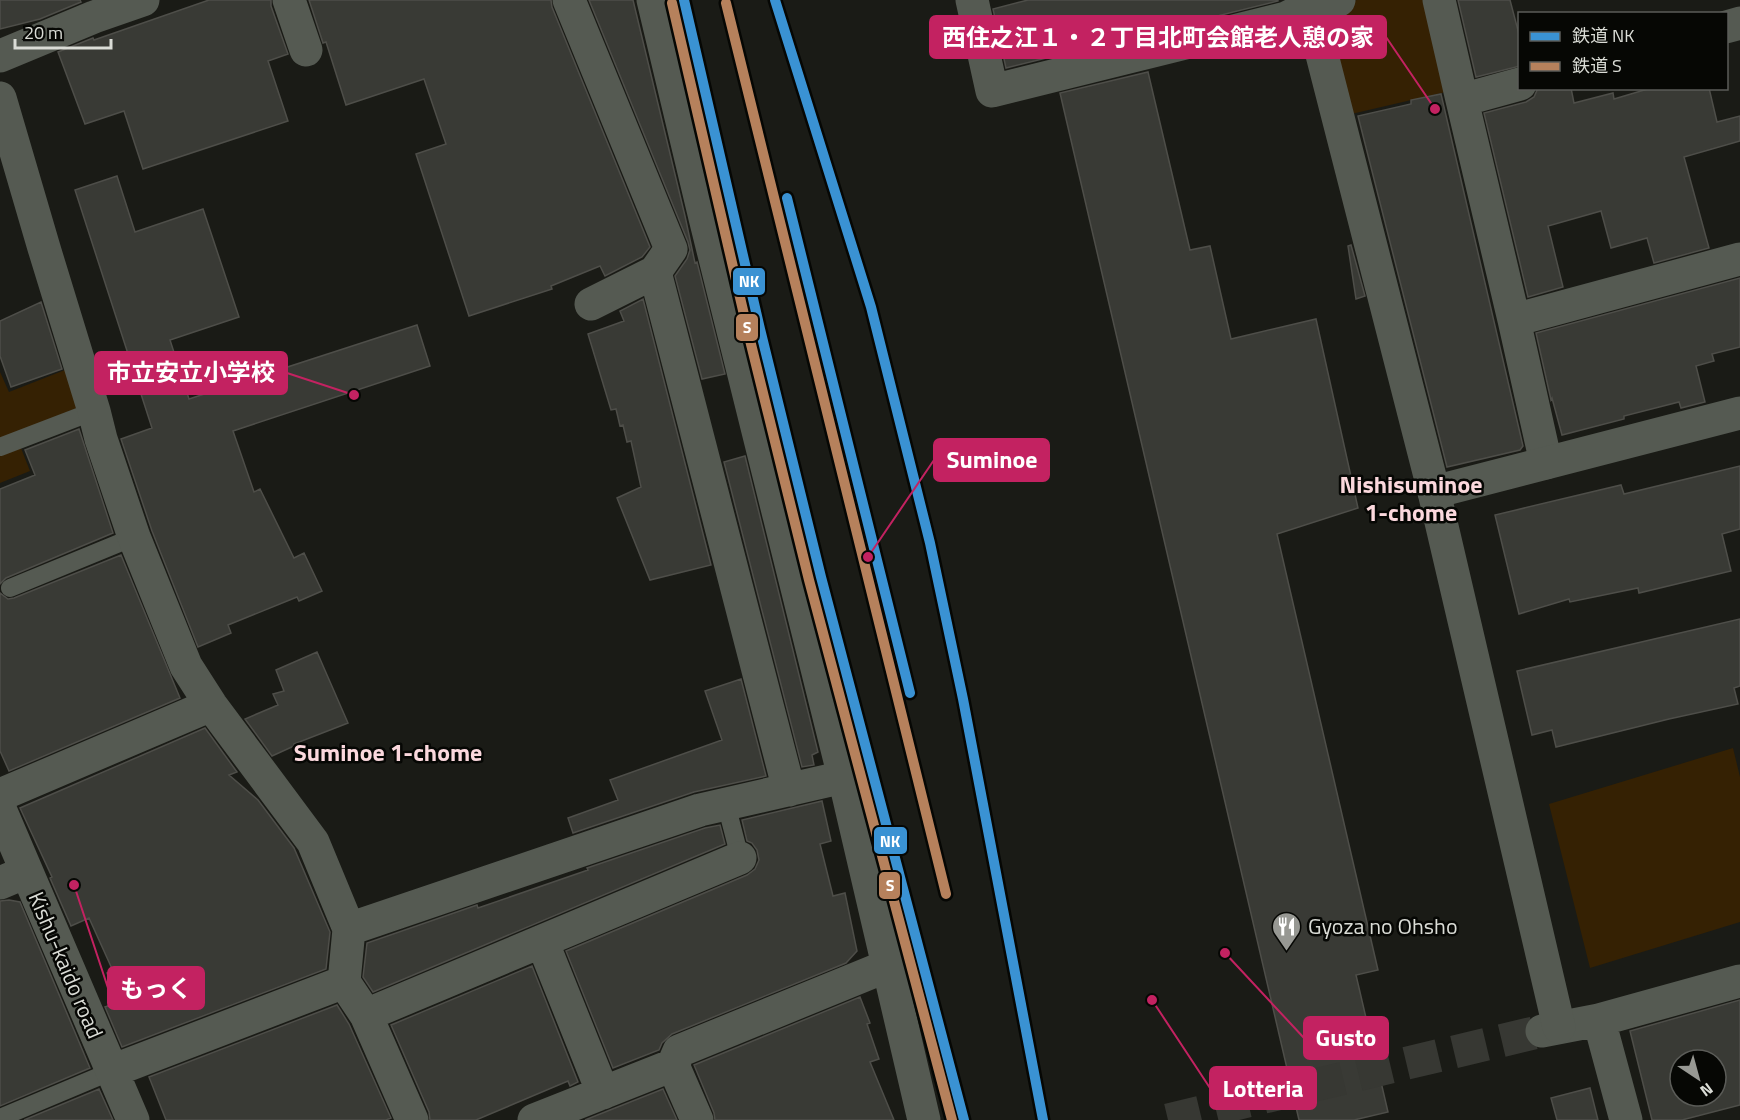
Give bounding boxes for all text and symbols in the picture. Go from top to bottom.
scale bar [15,12,111,50]
legend [1518,12,1728,90]
callout: 西住之江１・２丁目北町会館老人憩の家 [930,16,1386,58]
text: 20 m [24,19,63,46]
text: 西住之江１・２丁目北町会館老人憩の家 [942,19,1374,55]
text: 鉄道 NK [1572,22,1634,49]
text: 鉄道 S [1572,52,1622,79]
line badge: NK [732,267,766,296]
text: NK [739,269,760,293]
line badge: S [735,313,759,342]
text: S [743,315,752,339]
callout: 市立安立小学校 [95,352,287,394]
text: 市立安立小学校 [107,354,275,390]
callout: Suminoe [934,439,1049,481]
text: Suminoe [947,441,1037,477]
district label: Nishisuminoe 1-chome [1340,466,1482,530]
district label: Suminoe 1-chome [294,734,482,770]
line badge: NK [873,826,908,855]
text: NK [880,829,901,853]
line badge: S [878,871,901,900]
text: S [886,873,895,897]
street label: Kishu-kaido road [20,886,112,1044]
place label: Gyoza no Ohsho [1308,909,1458,943]
restaurant icon: Gyoza no Ohsho [1271,910,1303,952]
callout: もっく [108,967,204,1009]
text: もっく [120,970,192,1006]
callout: Gusto [1304,1017,1388,1059]
text: Gusto [1316,1019,1376,1055]
north arrow [1668,1048,1728,1108]
callout: Lotteria [1210,1067,1316,1109]
text: Lotteria [1222,1070,1304,1106]
text: N [1695,1077,1718,1103]

